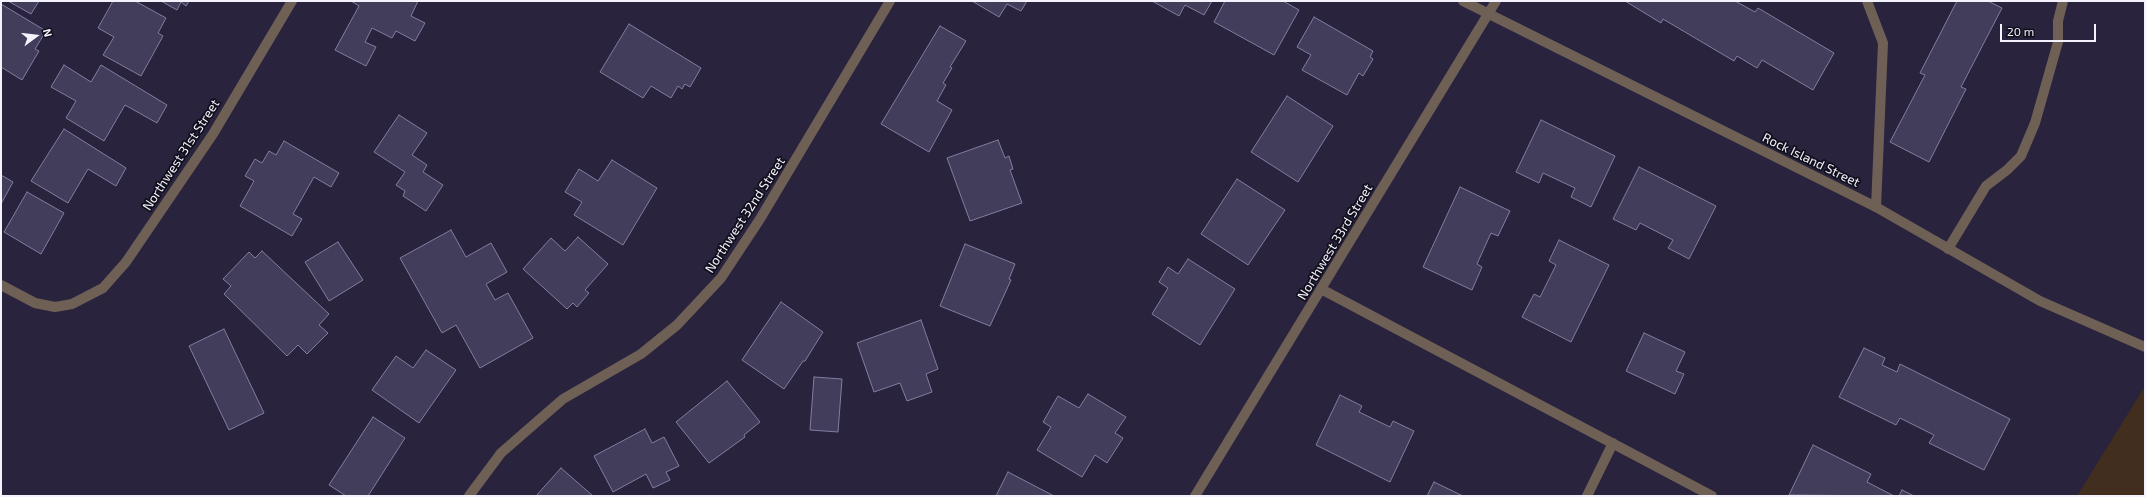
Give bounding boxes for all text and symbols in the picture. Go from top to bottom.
north arrow [16,16,56,56]
scale bar [2002,16,2098,42]
text: 20 m [2007,24,2034,38]
text: N [41,27,55,38]
street label: Northwest 31st Street [139,97,223,213]
street label: Rock Island Street [1760,130,1862,190]
street label: Northwest 32nd Street [702,154,788,276]
street label: Northwest 33rd Street [1294,181,1376,303]

